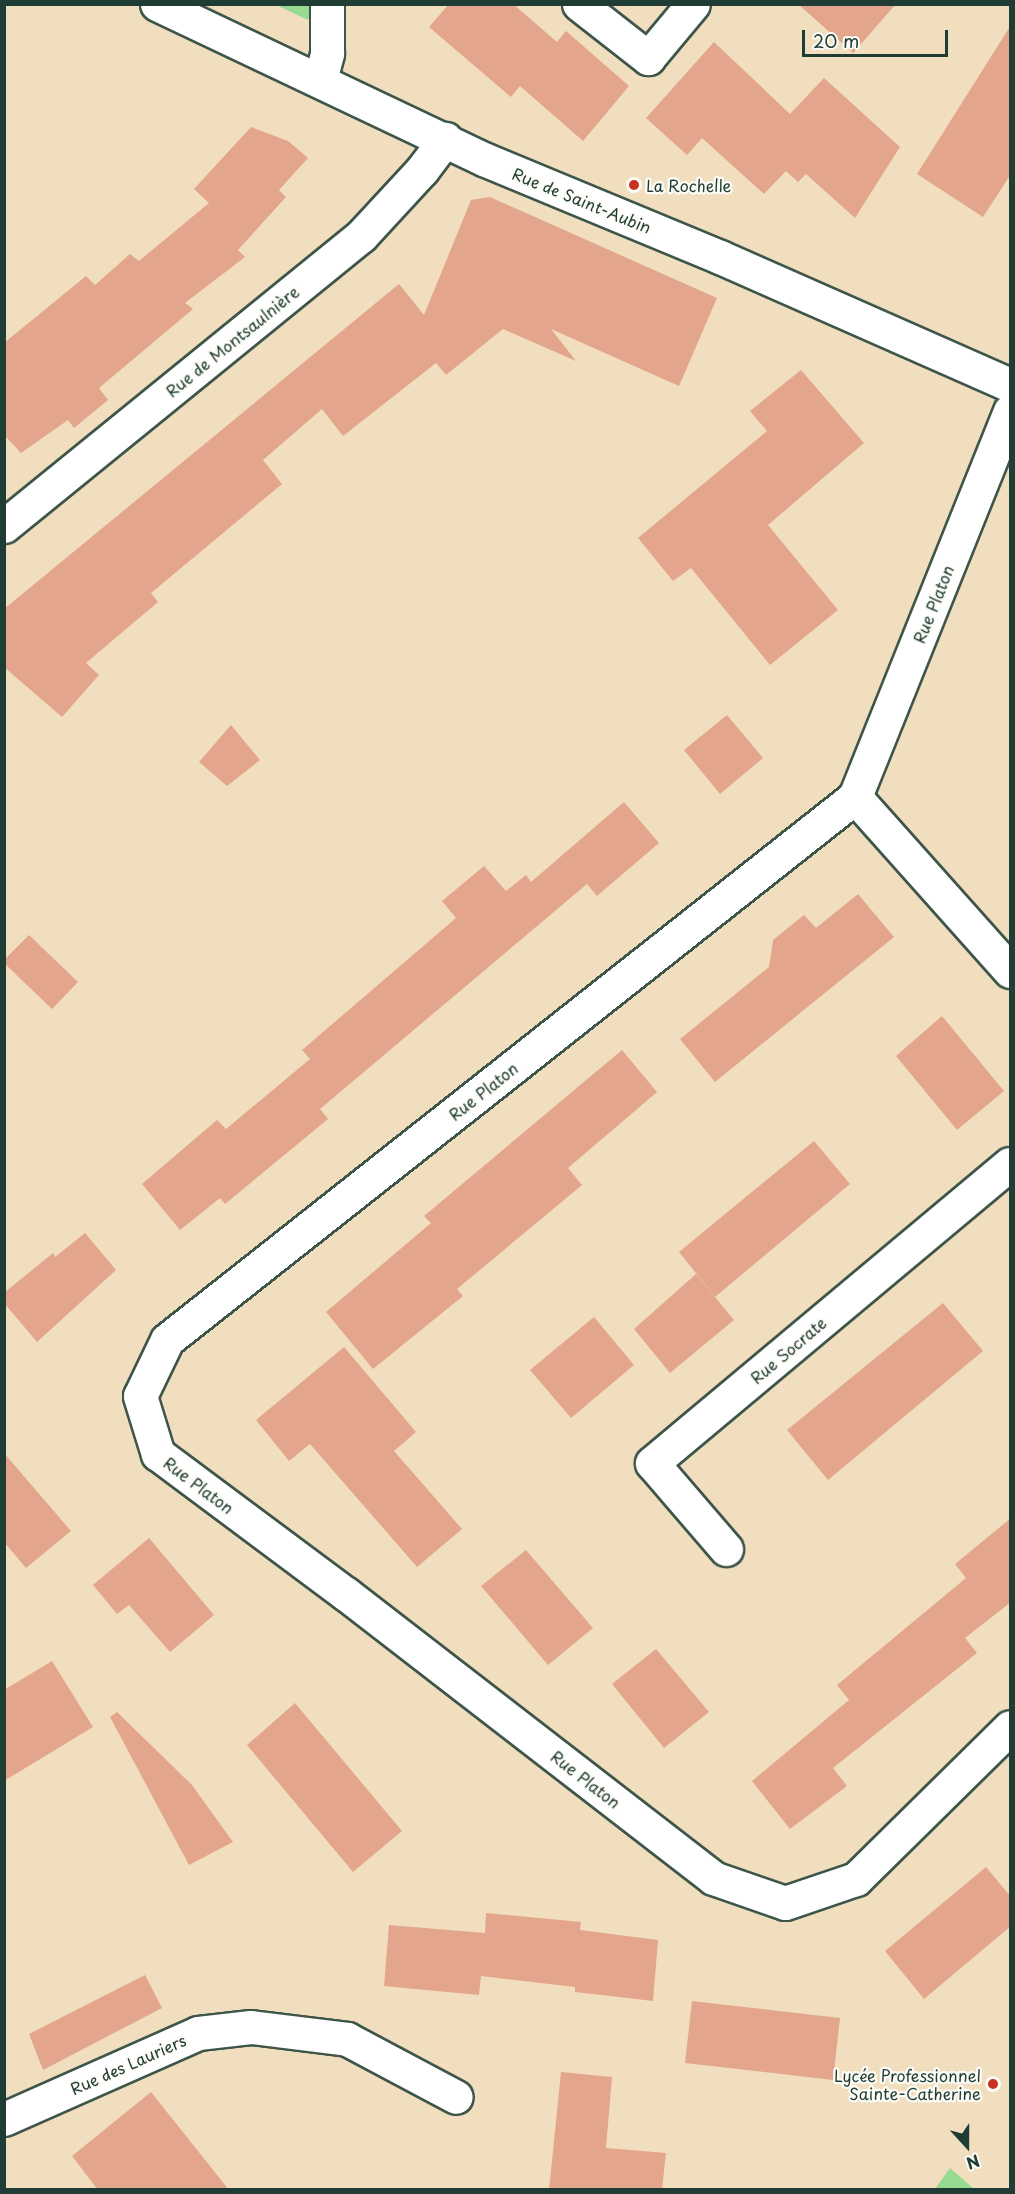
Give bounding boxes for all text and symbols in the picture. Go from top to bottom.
scale bar [805,18,950,56]
text: 20 m [813,27,859,54]
street label: Rue de Saint-Aubin [509,163,655,237]
place label: La Rochelle [646,175,732,195]
marker: La Rochelle [627,178,641,192]
street label: Rue de Montsaulnière [161,281,303,401]
street label: Rue Platon [908,562,958,646]
street label: Rue Platon [444,1058,522,1124]
street label: Rue Socrate [746,1312,830,1388]
street label: Rue Platon [160,1452,238,1518]
street label: Rue Platon [547,1746,625,1812]
street label: Rue des Lauriers [66,2029,190,2099]
place label: Lycée Professionnel Sainte-Catherine [832,2065,981,2103]
marker: Lycée Professionnel Sainte-Catherine [986,2077,1000,2091]
north arrow [937,2116,997,2176]
text: N [963,2149,984,2176]

